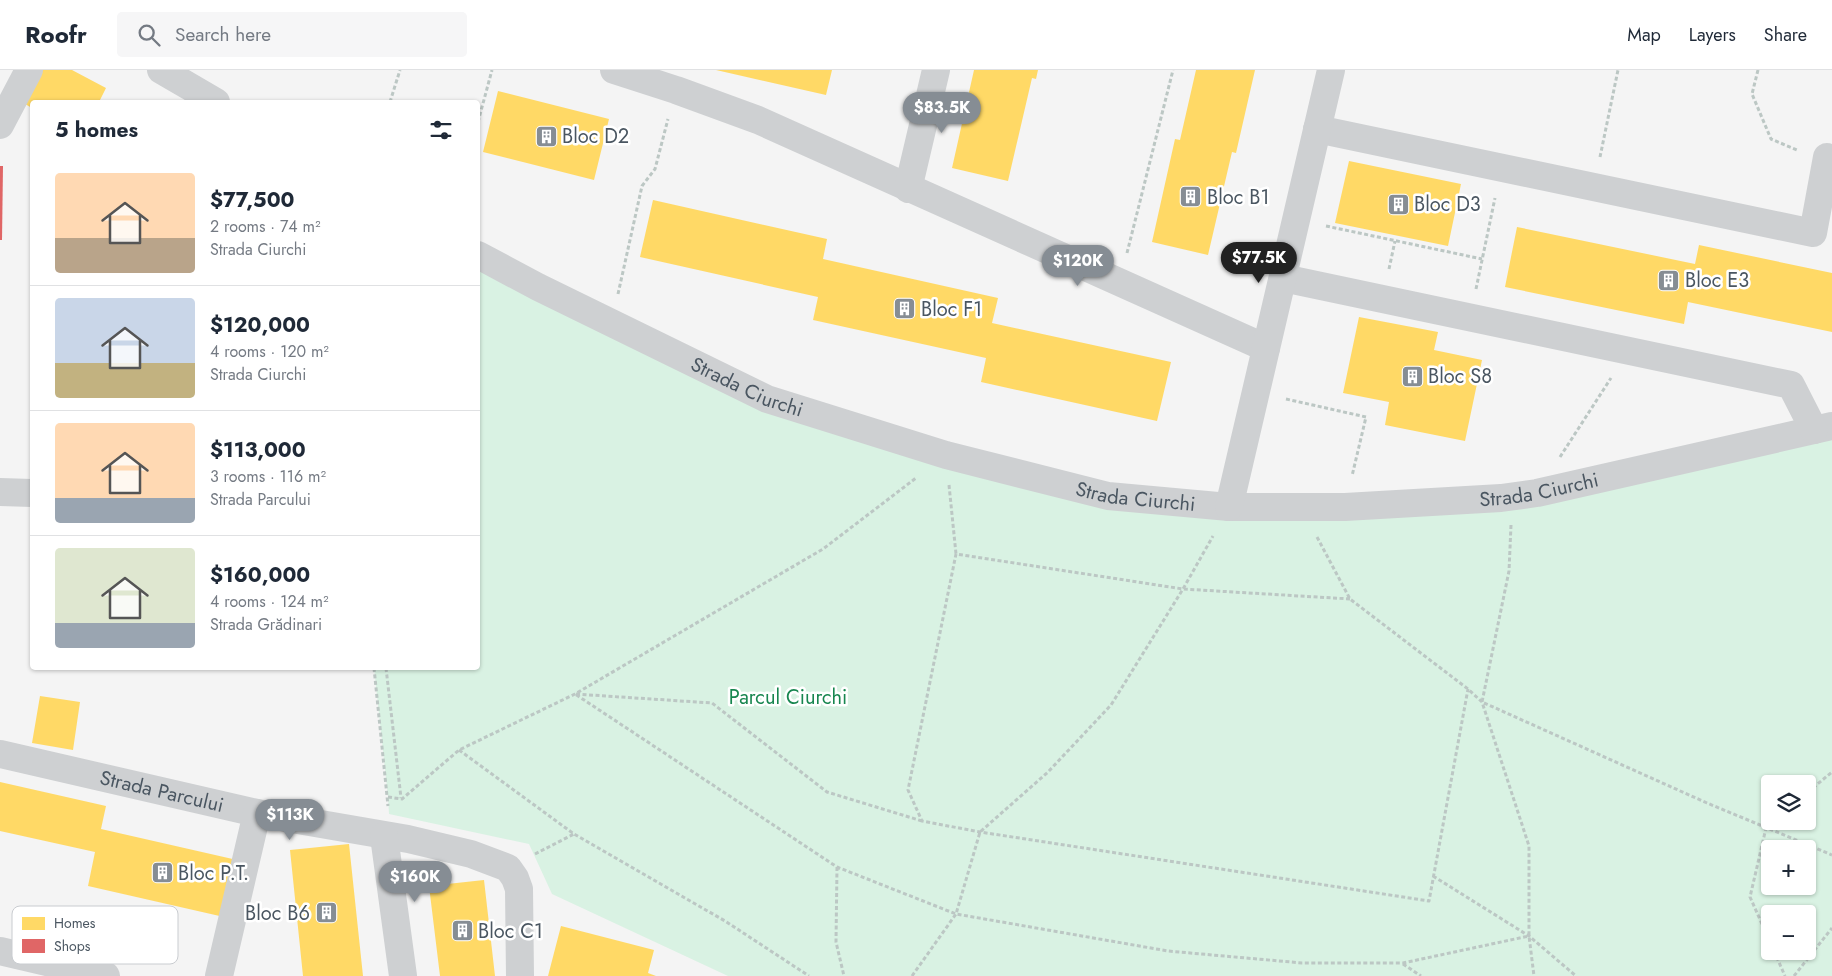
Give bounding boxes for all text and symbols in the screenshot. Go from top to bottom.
search box [117,12,467,57]
text: Roofr [25,17,87,52]
icon: search [135,21,163,49]
text: Search here [175,21,271,48]
text: Map [1627,22,1661,48]
text: Layers [1689,22,1736,48]
text: Share [1764,22,1807,48]
pin: $83.5K [901,92,983,134]
text: $83.5K [914,96,970,119]
text: 5 homes [55,115,138,145]
icon: filters [427,116,455,144]
place label: Bloc D2 [562,122,629,151]
building icon: Bloc D2 [534,124,558,148]
place label: Bloc B1 [1207,183,1269,212]
text: $77,500 [210,185,294,215]
building icon: Bloc B1 [1179,185,1203,209]
place label: Bloc D3 [1414,190,1481,219]
building icon: Bloc D3 [1386,192,1410,216]
icon: home [95,193,155,253]
text: 2 rooms · 74 m² [210,215,321,238]
text: Strada Ciurchi [210,238,306,261]
pin: $77.5K [1218,242,1300,284]
pin: $120K [1043,244,1113,287]
text: $77.5K [1232,246,1286,269]
text: $120K [1053,249,1103,272]
place label: Bloc E3 [1685,266,1749,295]
building icon: Bloc E3 [1657,268,1681,292]
place label: Bloc F1 [921,295,982,324]
building icon: Bloc F1 [893,297,917,321]
text: $120,000 [210,310,310,340]
icon: home [95,318,155,378]
text: 4 rooms · 120 m² [210,340,329,363]
street label: Strada Ciurchi [686,350,807,424]
place label: Bloc S8 [1428,362,1492,391]
text: Strada Ciurchi [210,363,306,386]
building icon: Bloc S8 [1400,364,1424,388]
text: $113,000 [210,435,306,465]
icon: home [95,443,155,503]
text: 3 rooms · 116 m² [210,465,326,488]
street label: Strada Ciurchi [1479,465,1601,514]
street label: Strada Ciurchi [1072,474,1197,519]
text: Strada Parcului [210,488,311,511]
text: $160,000 [210,560,310,590]
icon: home [95,568,155,628]
text: 4 rooms · 124 m² [210,590,329,613]
text: Strada Grădinari [210,613,322,636]
park label: Parcul Ciurchi [729,683,847,712]
street label: Strada Parcului [97,763,226,820]
map controls [1761,775,1816,960]
button: layers [1761,775,1816,830]
pin: $113K [255,798,325,841]
text: $113K [266,803,314,826]
button: + [1761,840,1816,895]
place label: Bloc P.T. [178,859,249,888]
pin: $160K [380,860,450,903]
building icon: Bloc P.T. [150,861,174,885]
text: $160K [390,865,440,888]
place label: Bloc B6 [245,899,310,928]
building icon: Bloc B6 [314,901,338,925]
button: − [1761,905,1816,960]
legend [12,906,178,964]
text: Homes [54,913,96,933]
place label: Bloc C1 [478,917,543,946]
building icon: Bloc C1 [450,919,474,943]
text: Shops [54,936,91,956]

